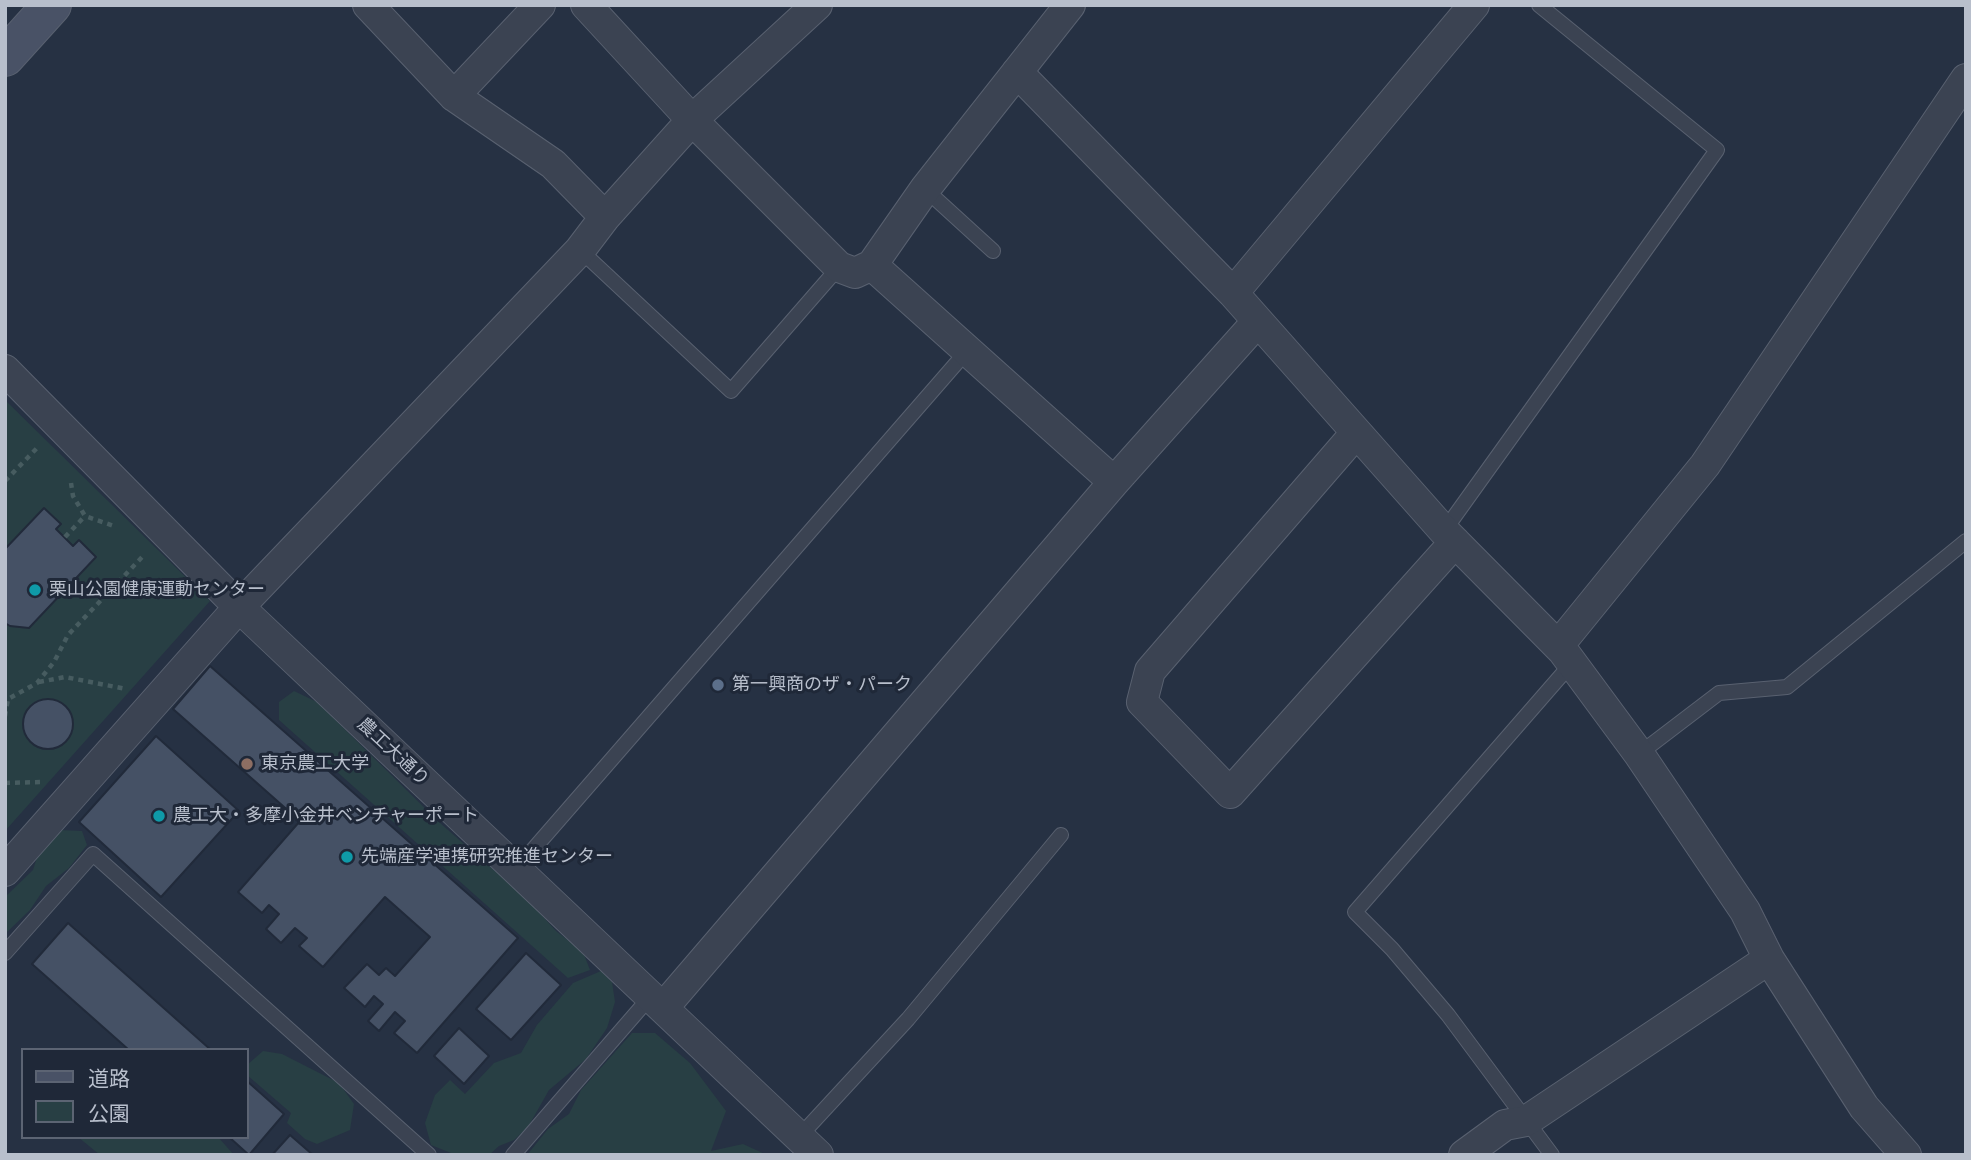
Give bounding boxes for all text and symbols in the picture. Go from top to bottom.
place label: 栗山公園健康運動センター [49,579,265,601]
marker: 栗山公園健康運動センター [27,582,43,598]
place label: 第一興商のザ・パーク [732,674,912,696]
marker: 第一興商のザ・パーク [710,677,726,693]
street label: 農工大通り [353,713,433,791]
place label: 東京農工大学 [261,753,369,775]
marker: 東京農工大学 [239,756,255,772]
place label: 農工大・多摩小金井ベンチャーポート [173,805,479,827]
marker: 農工大・多摩小金井ベンチャーポート [151,808,167,824]
place label: 先端産学連携研究推進センター [361,846,613,868]
marker: 先端産学連携研究推進センター [339,849,355,865]
legend [21,1048,248,1139]
text: 道路 [88,1066,130,1091]
text: 公園 [88,1101,130,1126]

